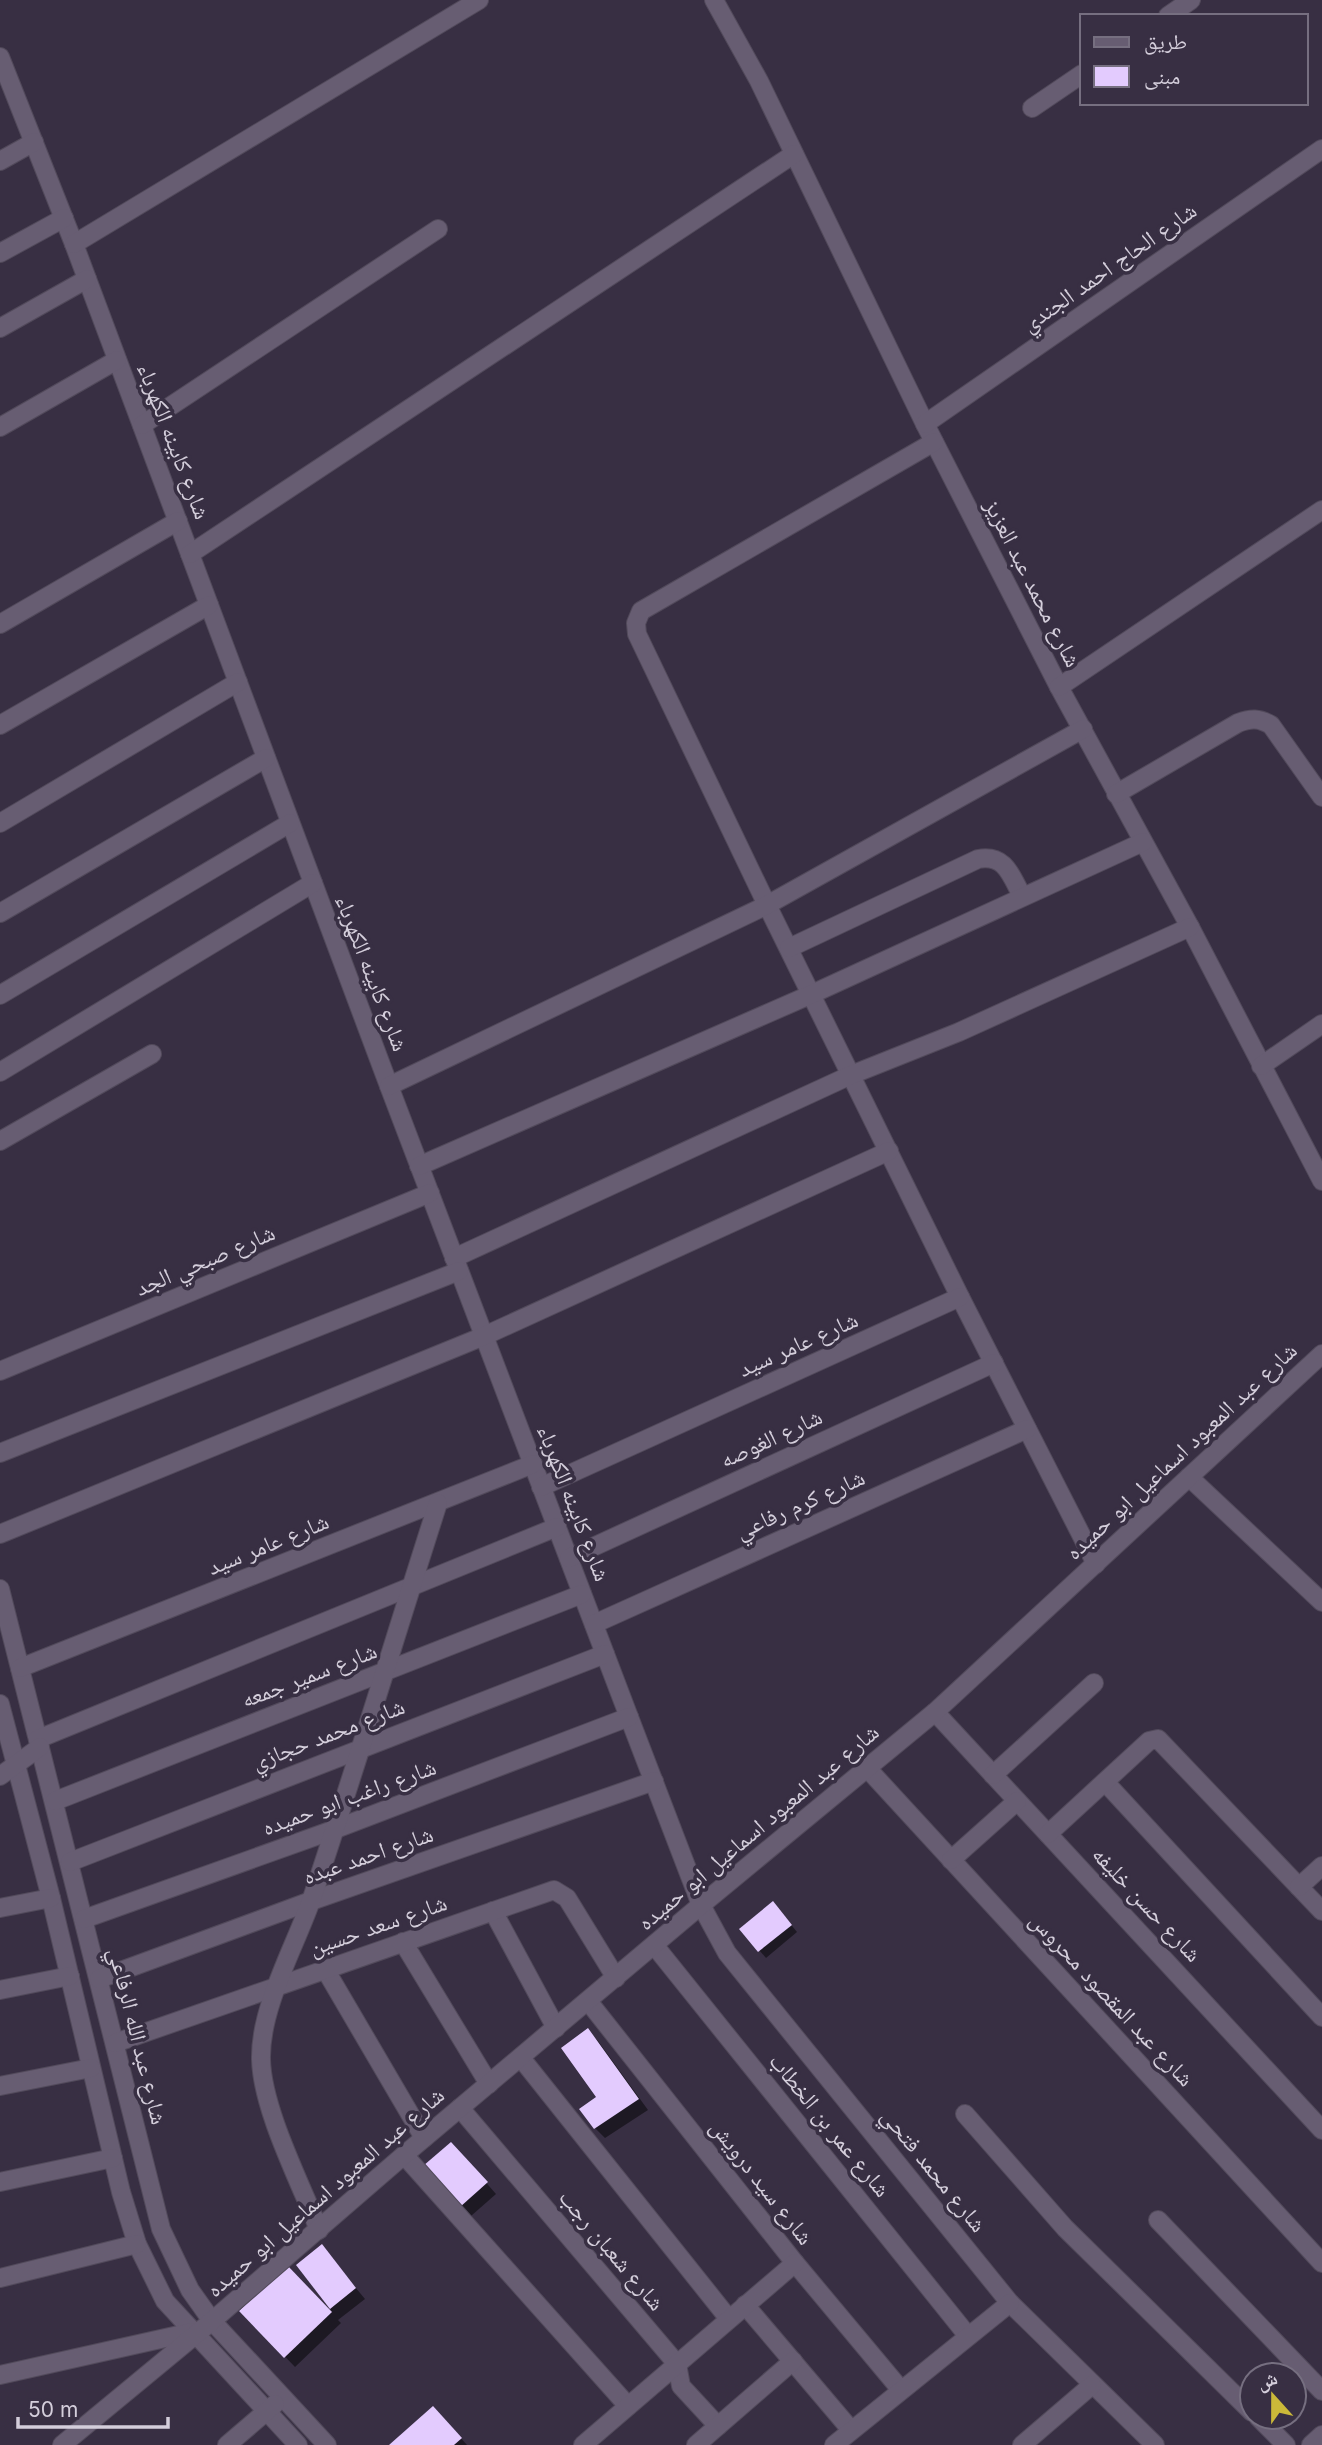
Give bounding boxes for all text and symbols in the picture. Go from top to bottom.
legend [1080,14,1308,105]
text: طريق [1144,29,1187,55]
text: مبنى [1144,64,1180,90]
street label: شارع الحاج احمد الجندي [1016,196,1205,342]
street label: شارع كابينه الكهرباء [130,359,217,523]
street label: شارع محمد عبد العزيز [977,493,1087,672]
street label: شارع كابينه الكهرباء [328,891,415,1055]
street label: شارع صبحي الجد [131,1218,281,1306]
street label: شارع عامر سيد [734,1305,863,1384]
street label: شارع عبد المعبود اسماعيل ابو حميده [1059,1336,1303,1566]
street label: شارع الغوصه [716,1402,827,1475]
street label: شارع كابينه الكهرباء [530,1421,617,1585]
street label: شارع كرم رفاعي [731,1463,871,1549]
street label: شارع عامر سيد [203,1507,333,1582]
street label: شارع سمير جمعه [237,1636,381,1715]
street label: شارع محمد حجازي [247,1692,410,1781]
street label: شارع عبد المعبود اسماعيل ابو حميده [632,1718,885,1937]
street label: شارع راغب ابو حميده [258,1753,440,1842]
street label: شارع احمد عبده [299,1820,437,1891]
street label: شارع حسن خليفه [1086,1840,1208,1968]
street label: شارع سعد حسين [305,1888,451,1963]
street label: شارع عبد المقصود محروس [1023,1906,1200,2093]
street label: شارع عبد الله الرفاعي [98,1945,174,2129]
street label: شارع عمر بن الخطاب [763,2047,897,2203]
street label: شارع عبد المعبود اسماعيل ابو حميده [200,2081,450,2304]
street label: شارع محمد فتحي [872,2102,993,2241]
street label: شارع سيد درويش [704,2114,820,2251]
street label: شارع شعبان رجب [552,2184,671,2317]
north arrow [1238,2361,1308,2431]
text: ش [1254,2366,1281,2395]
scale bar [18,2386,168,2430]
text: 50 m [28,2397,78,2422]

